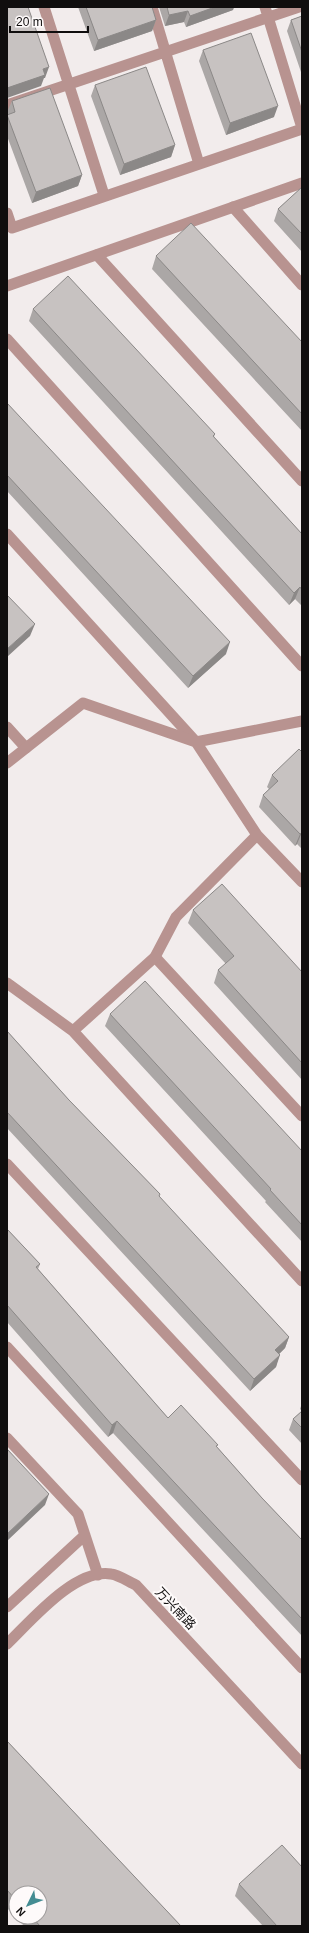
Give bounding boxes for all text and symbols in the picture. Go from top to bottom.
scale bar [10,8,88,34]
text: 20 m [16,15,43,29]
street label: 万兴南路 [152,1584,199,1632]
north arrow [8,1885,48,1925]
text: N [14,1905,28,1919]

